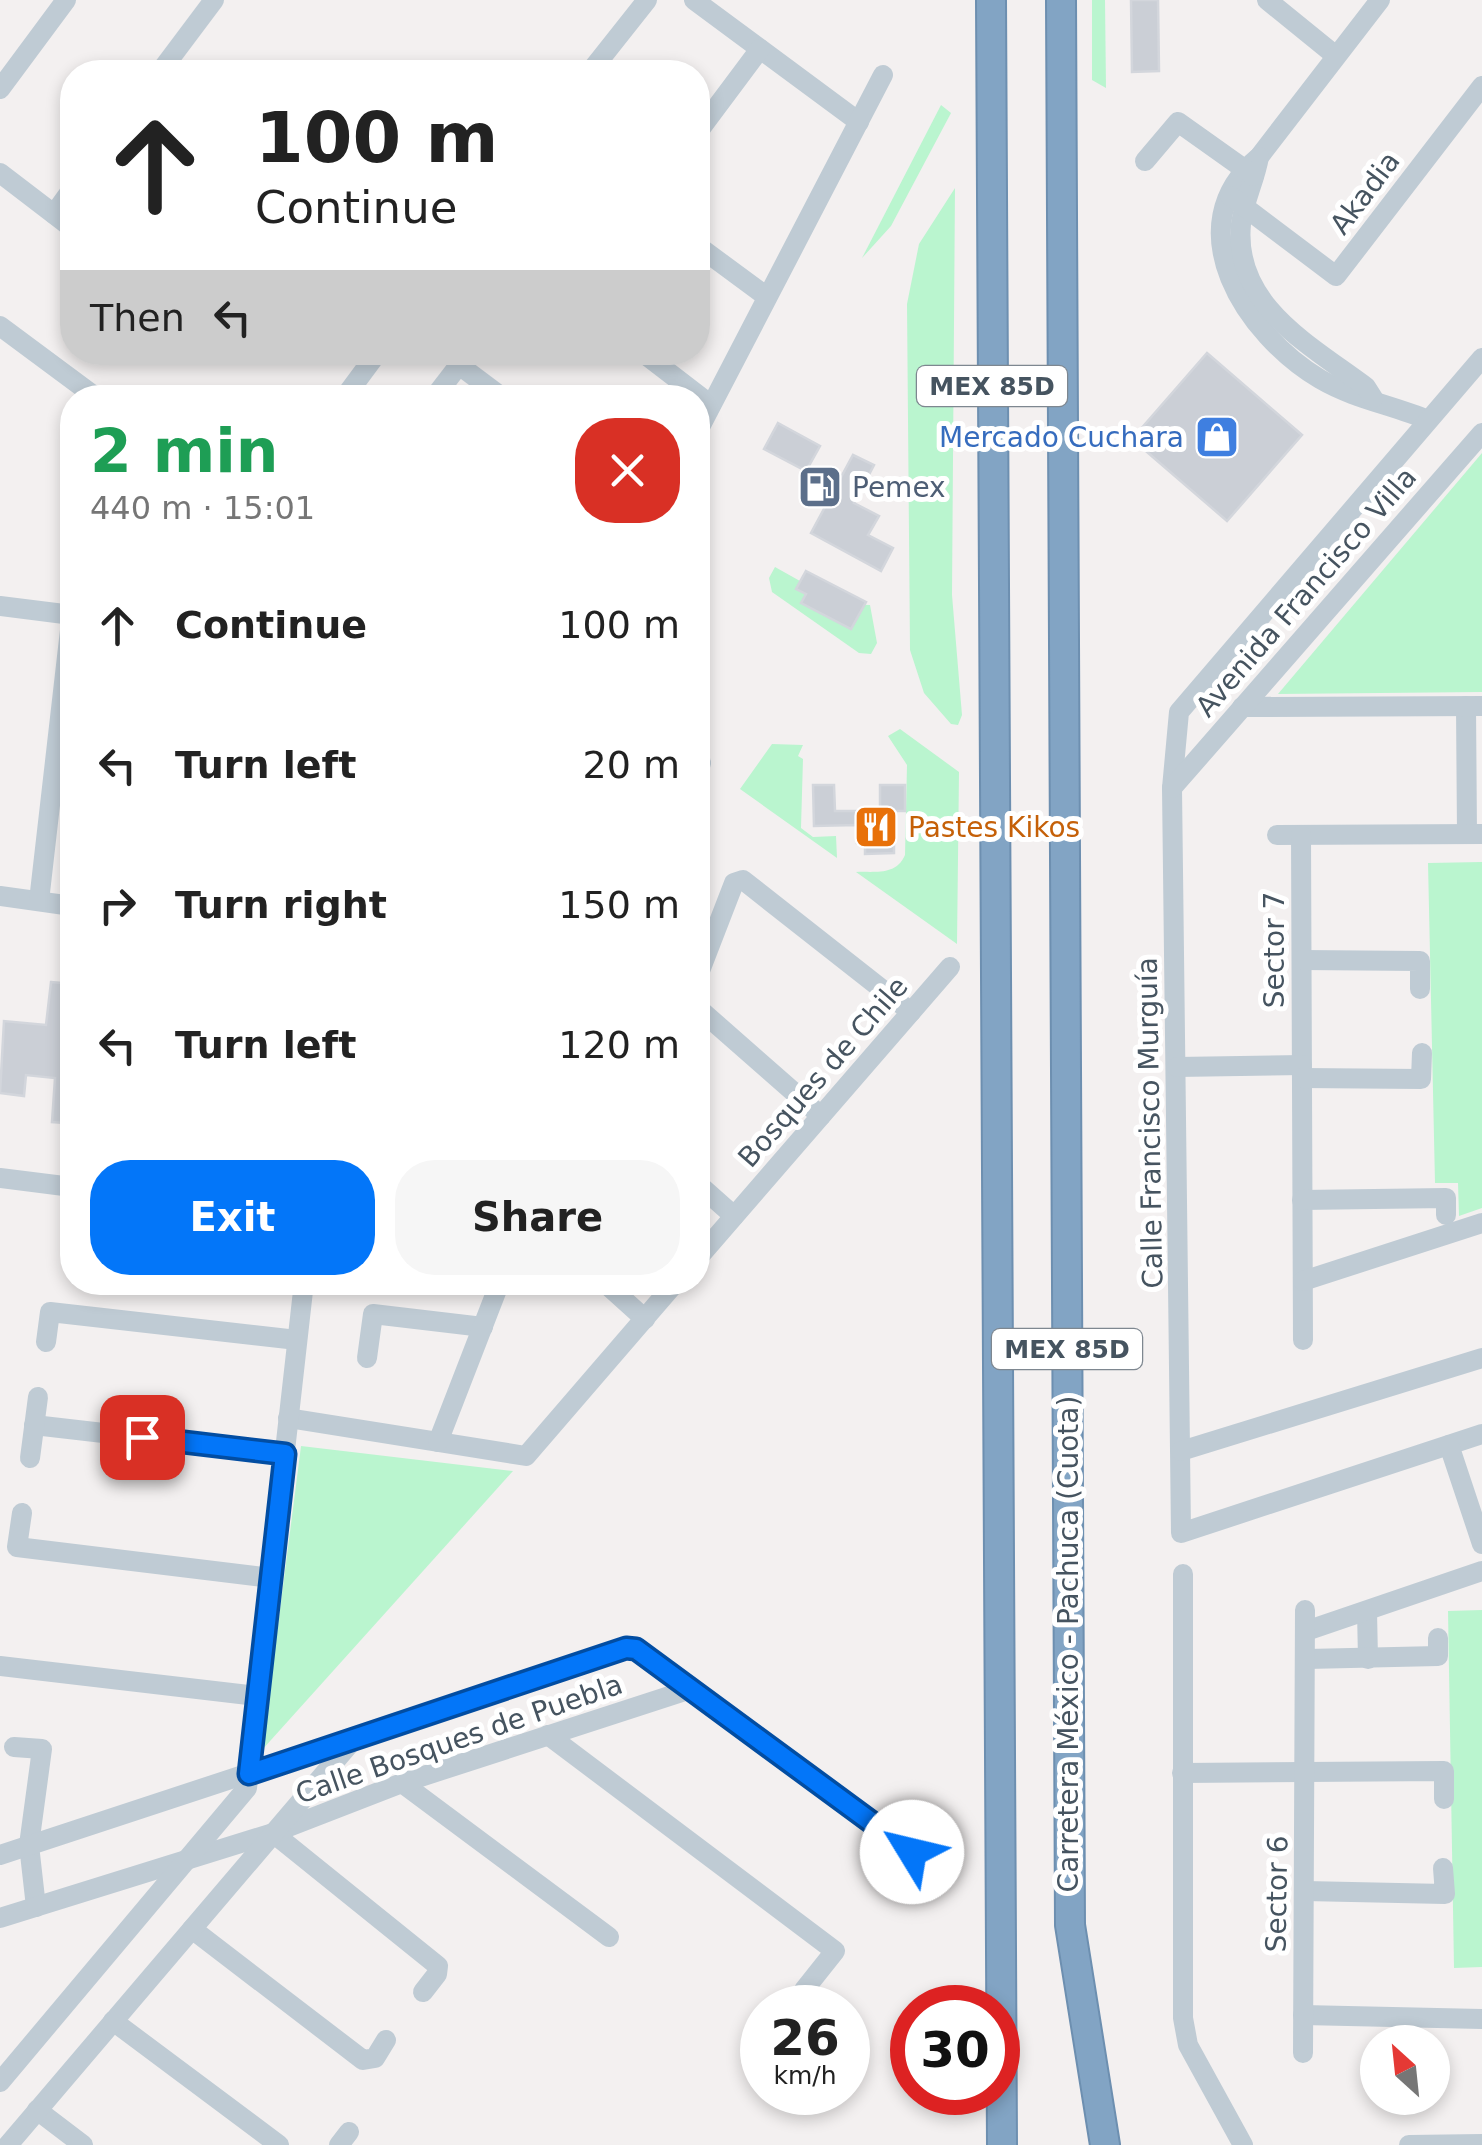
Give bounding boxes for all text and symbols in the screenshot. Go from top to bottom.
text: 100 m [255,97,498,179]
icon: ahead [90,100,220,230]
street label: Akadia [1323,145,1407,241]
text: Continue [255,181,457,234]
icon: left [205,290,260,345]
text: Then [90,296,185,340]
road number: MEX 85D [917,366,1067,406]
shop icon: Mercado Cuchara [1194,414,1240,460]
text: 2 min [90,416,278,486]
button: close [575,418,680,523]
place label: Mercado Cuchara [939,421,1184,454]
street label: Avenida Francisco Villa [1189,461,1423,723]
fuel station icon: Pemex [797,464,843,510]
place label: Pemex [852,471,946,504]
text: 440 m · 15:01 [90,489,315,527]
icon: ahead [90,598,145,653]
text: Continue [175,603,367,647]
text: 100 m [558,603,680,647]
icon: left [90,738,145,793]
text: Turn left [175,743,356,787]
text: 20 m [583,743,680,787]
restaurant icon: Pastes Kikos [853,804,899,850]
place label: Pastes Kikos [908,811,1080,844]
icon: right [90,878,145,933]
text: Turn right [175,883,387,927]
text: 150 m [558,883,680,927]
street label: Sector 7 [1258,892,1291,1008]
street label: Calle Francisco Murguía [1131,957,1169,1289]
street label: Bosques de Chile [731,970,915,1174]
icon: left [90,1018,145,1073]
text: Turn left [175,1023,356,1067]
text: 120 m [558,1023,680,1067]
button: Exit [90,1160,375,1275]
button: Share [395,1160,680,1275]
road number: MEX 85D [992,1329,1142,1369]
pin [100,1395,185,1480]
street label: Carretera México - Pachuca (Cuota) [1052,1396,1085,1892]
icon: arrive [115,1410,170,1465]
street label: Calle Bosques de Puebla [291,1667,627,1811]
position arrow [860,1800,964,1904]
street label: Sector 6 [1259,1835,1295,1953]
speed limit sign: 30 [890,1985,1020,2115]
text: 26 [770,2009,840,2067]
north arrow [1360,2025,1450,2115]
map controls [1360,2025,1450,2115]
text: km/h [773,2061,837,2090]

